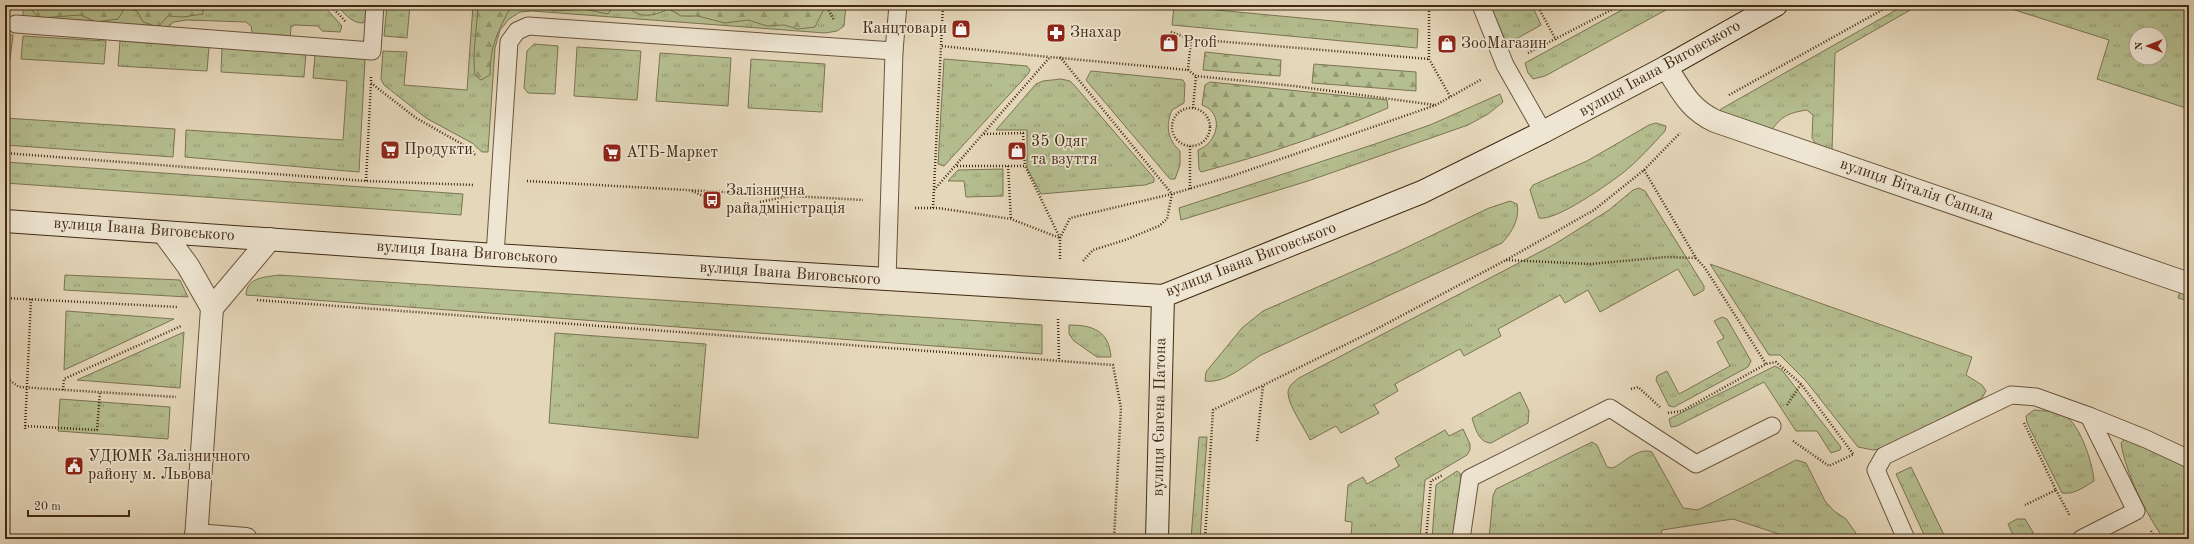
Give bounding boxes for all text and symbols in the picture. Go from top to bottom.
shop icon: Канцтовари [950,18,972,40]
street label: вулиця Івана Виговського [1577,18,1743,120]
place label: Канцтовари [862,21,947,37]
pharmacy icon: Знахар [1045,22,1067,44]
place label: Знахар [1070,25,1121,41]
north arrow [2128,26,2168,66]
shop icon: Profi [1158,32,1180,54]
shop icon: ЗооМагазин [1436,33,1458,55]
place label: Profi [1183,35,1217,51]
place label: ЗооМагазин [1461,36,1547,52]
text: N [2134,41,2145,50]
place label: 35 Одяг та взуття [1031,134,1097,168]
supermarket icon: Продукти [379,139,401,161]
shop icon: 35 Одяг та взуття [1006,140,1028,162]
place label: Продукти [404,142,473,158]
supermarket icon: АТБ-Маркет [601,142,623,164]
place label: АТБ-Маркет [626,145,718,161]
street label: вулиця Віталія Сапила [1838,156,1996,224]
place label: Залізнична райадміністрація [726,183,845,217]
bus stop icon: Залізнична райадміністрація [701,189,723,211]
street label: вулиця Івана Виговського [53,216,235,244]
street label: вулиця Івана Виговського [1163,220,1339,300]
street label: вулиця Івана Виговського [376,239,558,267]
street label: вулиця Івана Виговського [699,260,881,288]
street label: вулиця Євгена Патона [1151,337,1169,497]
place label: УДЮМК Залізничного району м. Львова [88,449,250,483]
public building icon: УДЮМК Залізничного району м. Львова [63,455,85,477]
scale bar [28,492,129,518]
text: 20 m [34,501,61,513]

